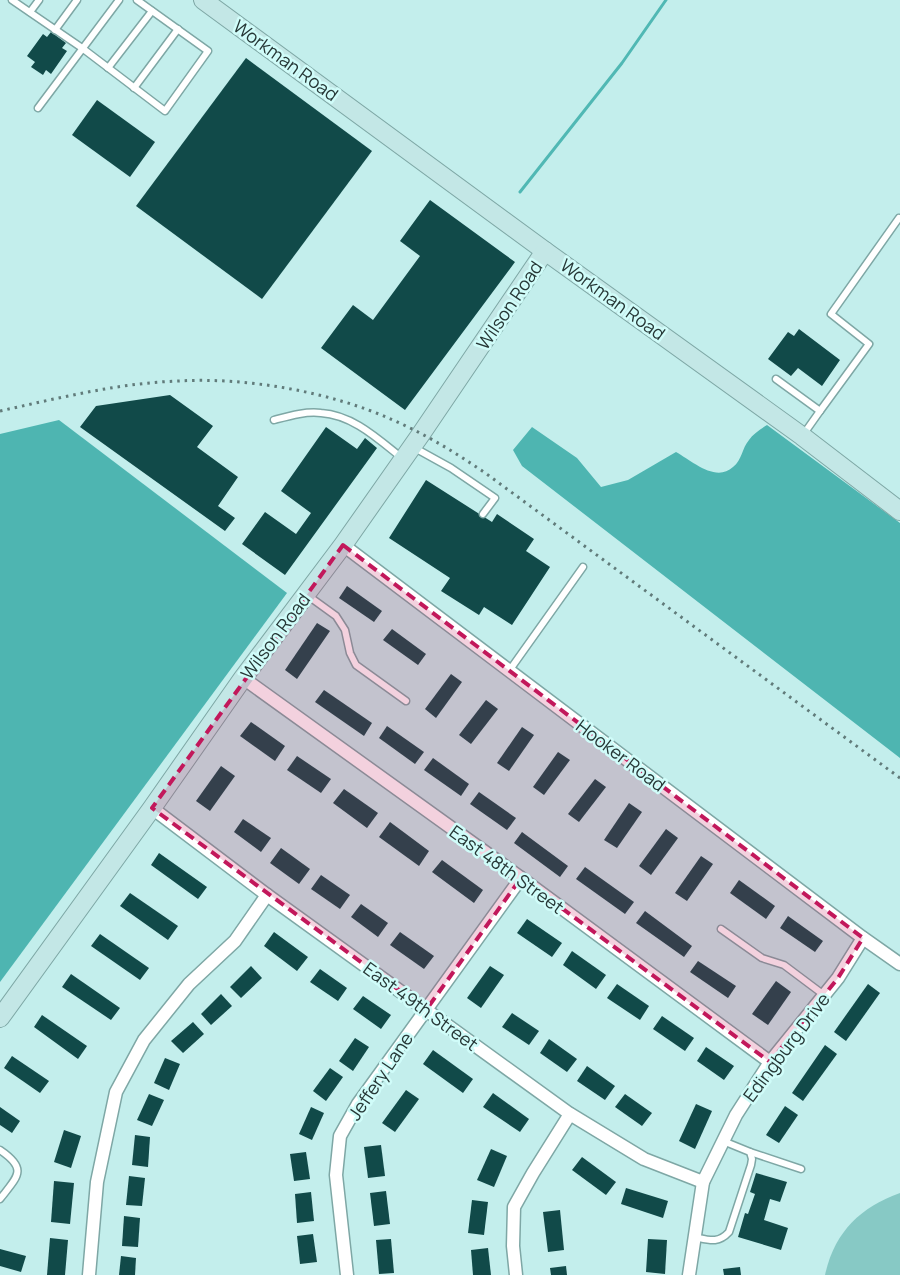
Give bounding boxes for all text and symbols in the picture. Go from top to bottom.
street label: Workman Road [229,14,343,106]
street label: Workman Road [556,253,670,345]
street label: Wilson Road [471,256,547,354]
street label: Wilson Road [235,588,315,684]
street label: Hooker Road [572,714,670,796]
street label: East 48th Street [445,819,569,919]
street label: East 49th Street [359,956,483,1056]
street label: Edingburg Drive [737,988,835,1106]
street label: Jeffery Lane [342,1028,418,1124]

